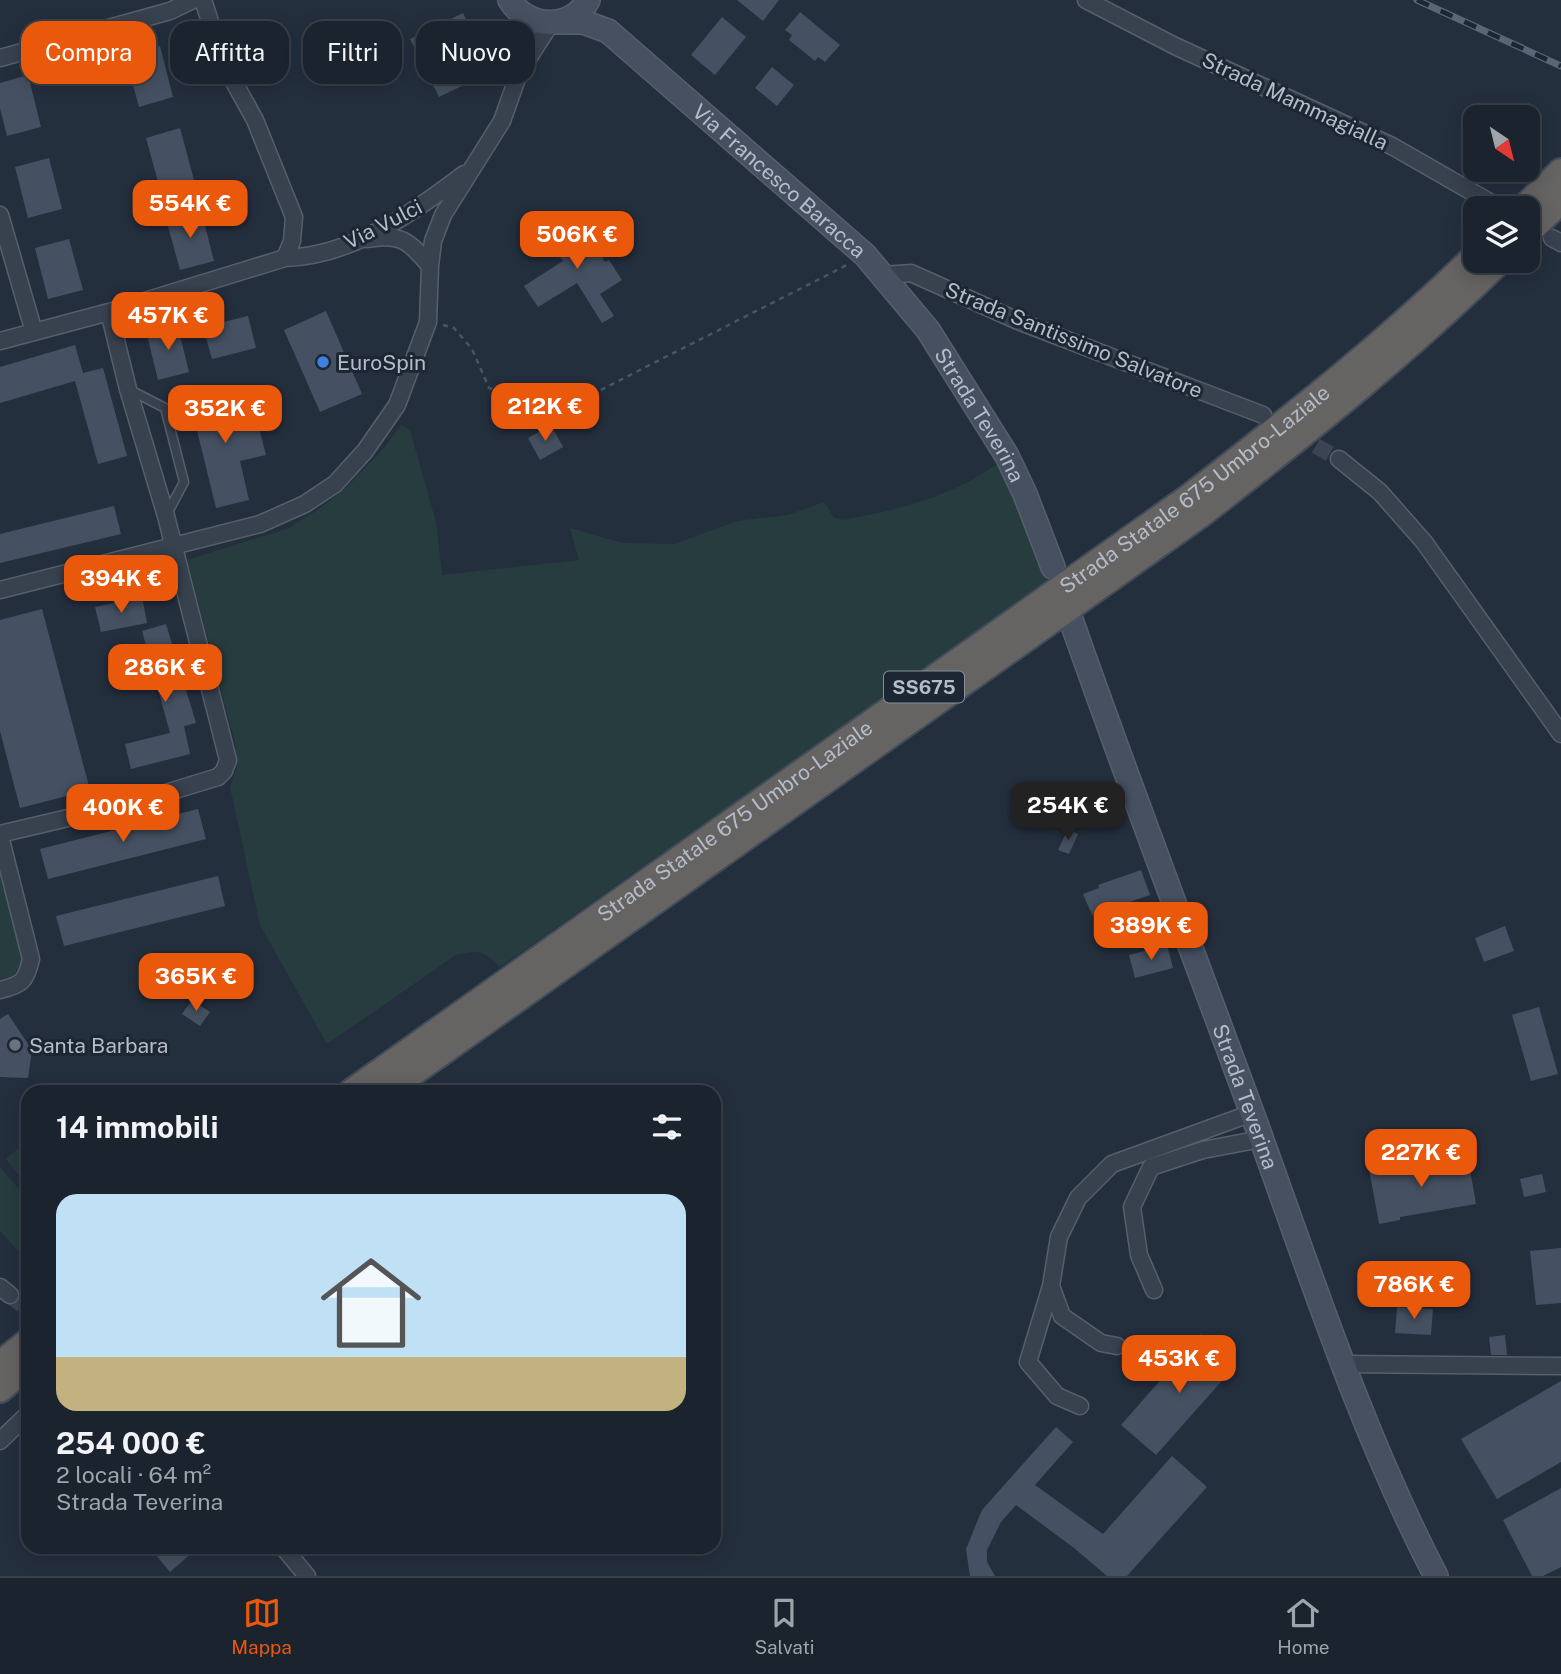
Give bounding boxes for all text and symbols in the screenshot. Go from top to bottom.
chip: Compra [21,21,156,84]
chip: Affitta [170,21,289,84]
chip: Filtri [303,21,402,84]
chip: Nuovo [416,21,535,84]
street label: Strada Mammagialla [1198,47,1392,155]
street label: Via Francesco Baracca [688,98,871,263]
north arrow [1463,105,1540,182]
map controls [1463,105,1540,273]
pin: 554K € [133,180,247,240]
text: 554K € [149,189,231,216]
street label: Via Vulci [340,194,426,254]
button: layers [1463,196,1540,273]
pin: 506K € [520,212,634,271]
text: 506K € [536,220,618,247]
street label: Strada Santissimo Salvatore [942,277,1206,403]
pin: 457K € [111,292,225,352]
text: 457K € [127,301,209,328]
street label: Strada Teverina [930,343,1030,486]
place label: EuroSpin [337,350,426,375]
marker: EuroSpin [315,354,331,370]
street label: Strada Statale 675 Umbro-Laziale [1054,379,1334,598]
pin: 212K € [488,384,602,443]
pin: 352K € [168,386,282,445]
text: 212K € [507,392,583,419]
text: 352K € [184,394,266,421]
pin: 394K € [64,556,178,615]
text: 394K € [80,564,162,591]
pin: 286K € [108,644,222,704]
text: 286K € [124,653,206,680]
road number: SS675 [884,672,964,702]
street label: Strada Statale 675 Umbro-Laziale [592,714,877,927]
pin: 254K € [1011,782,1125,842]
pin: 400K € [66,784,180,844]
text: 254K € [1027,791,1109,818]
text: 400K € [82,793,164,820]
pin: 389K € [1094,902,1208,962]
text: 389K € [1110,911,1192,938]
pin: 365K € [139,954,253,1013]
text: 365K € [155,962,237,989]
street label: Strada Teverina [1208,1020,1284,1172]
place label: Santa Barbara [29,1033,168,1058]
marker: Santa Barbara [7,1037,23,1053]
icon: filters [648,1108,686,1146]
text: 14 immobili [56,1109,218,1145]
pin: 227K € [1364,1130,1478,1189]
text: 227K € [1381,1138,1461,1165]
icon: home [308,1240,434,1366]
pin: 786K € [1357,1262,1471,1321]
text: 786K € [1373,1270,1455,1297]
pin: 453K € [1122,1336,1236,1395]
text: 453K € [1138,1344,1220,1371]
text: 254 000 € [56,1425,206,1461]
text: 2 locali · 64 m² [56,1461,211,1488]
text: Strada Teverina [56,1488,223,1515]
tab: Mappa [231,1594,292,1658]
tab: Salvati [754,1594,814,1658]
tab: Home [1277,1594,1330,1658]

